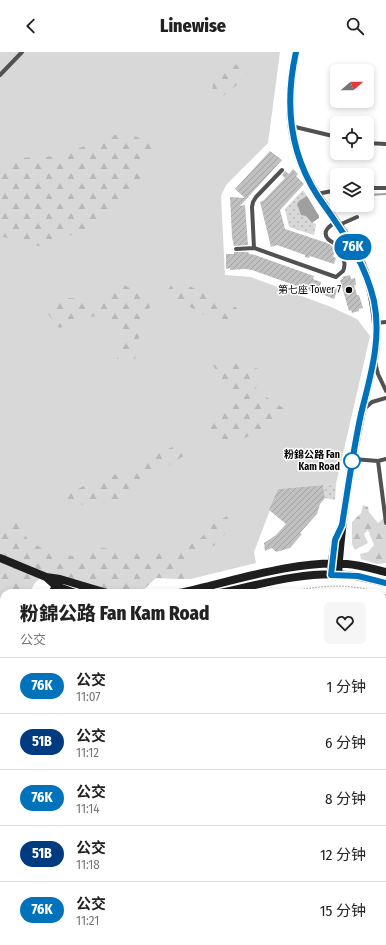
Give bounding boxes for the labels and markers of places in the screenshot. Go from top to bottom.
place label: 第七座 Tower 7 [278,284,341,296]
marker: 第七座 Tower 7 [344,285,354,295]
place label: 粉錦公路 Fan Kam Road [284,449,340,473]
marker: 粉錦公路 Fan Kam Road [343,452,361,470]

